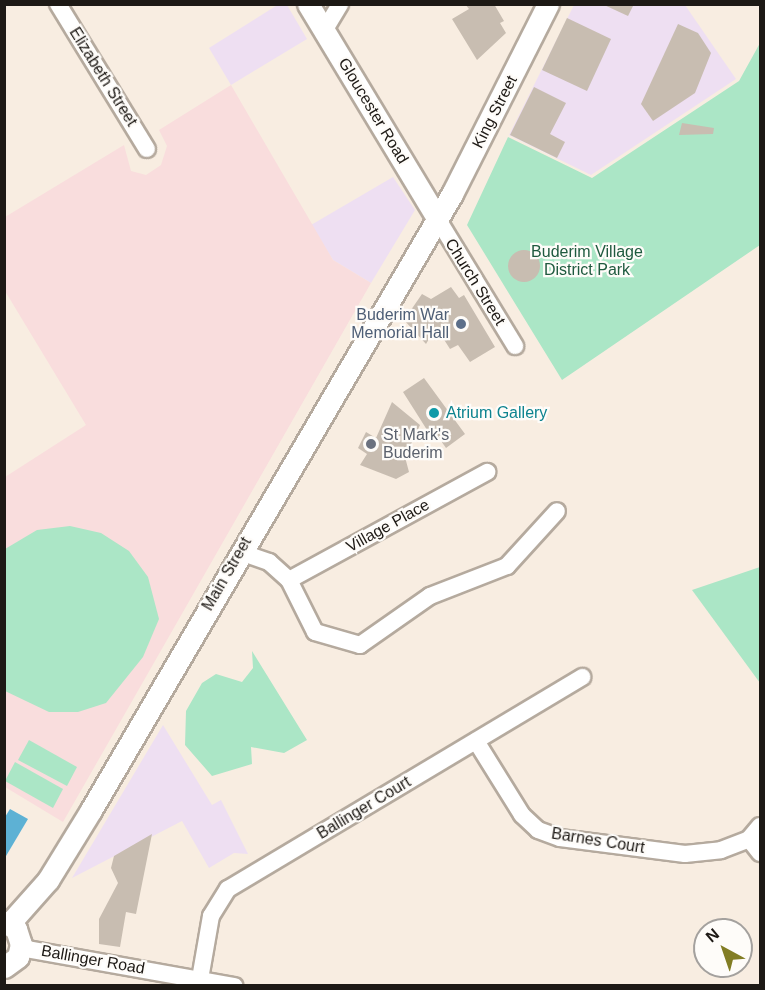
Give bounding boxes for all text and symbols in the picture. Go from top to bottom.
street label: Elizabeth Street [65,24,141,130]
street label: Gloucester Road [334,55,412,167]
street label: King Street [468,72,522,152]
street label: Church Street [441,235,509,329]
park label: Buderim Village District Park [531,242,643,280]
place label: Buderim War Memorial Hall [351,305,449,343]
marker: Buderim War Memorial Hall [454,317,468,331]
place label: Atrium Gallery [446,403,547,423]
marker: Atrium Gallery [427,406,441,420]
place label: St Mark's Buderim [383,425,449,463]
marker: St Mark's Buderim [364,437,378,451]
street label: Village Place [343,495,433,557]
street label: Main Street [198,534,256,614]
street label: Ballinger Court [314,773,414,843]
street label: Barnes Court [550,824,646,858]
north arrow [693,918,753,978]
text: N [703,925,722,946]
street label: Ballinger Road [40,941,146,979]

